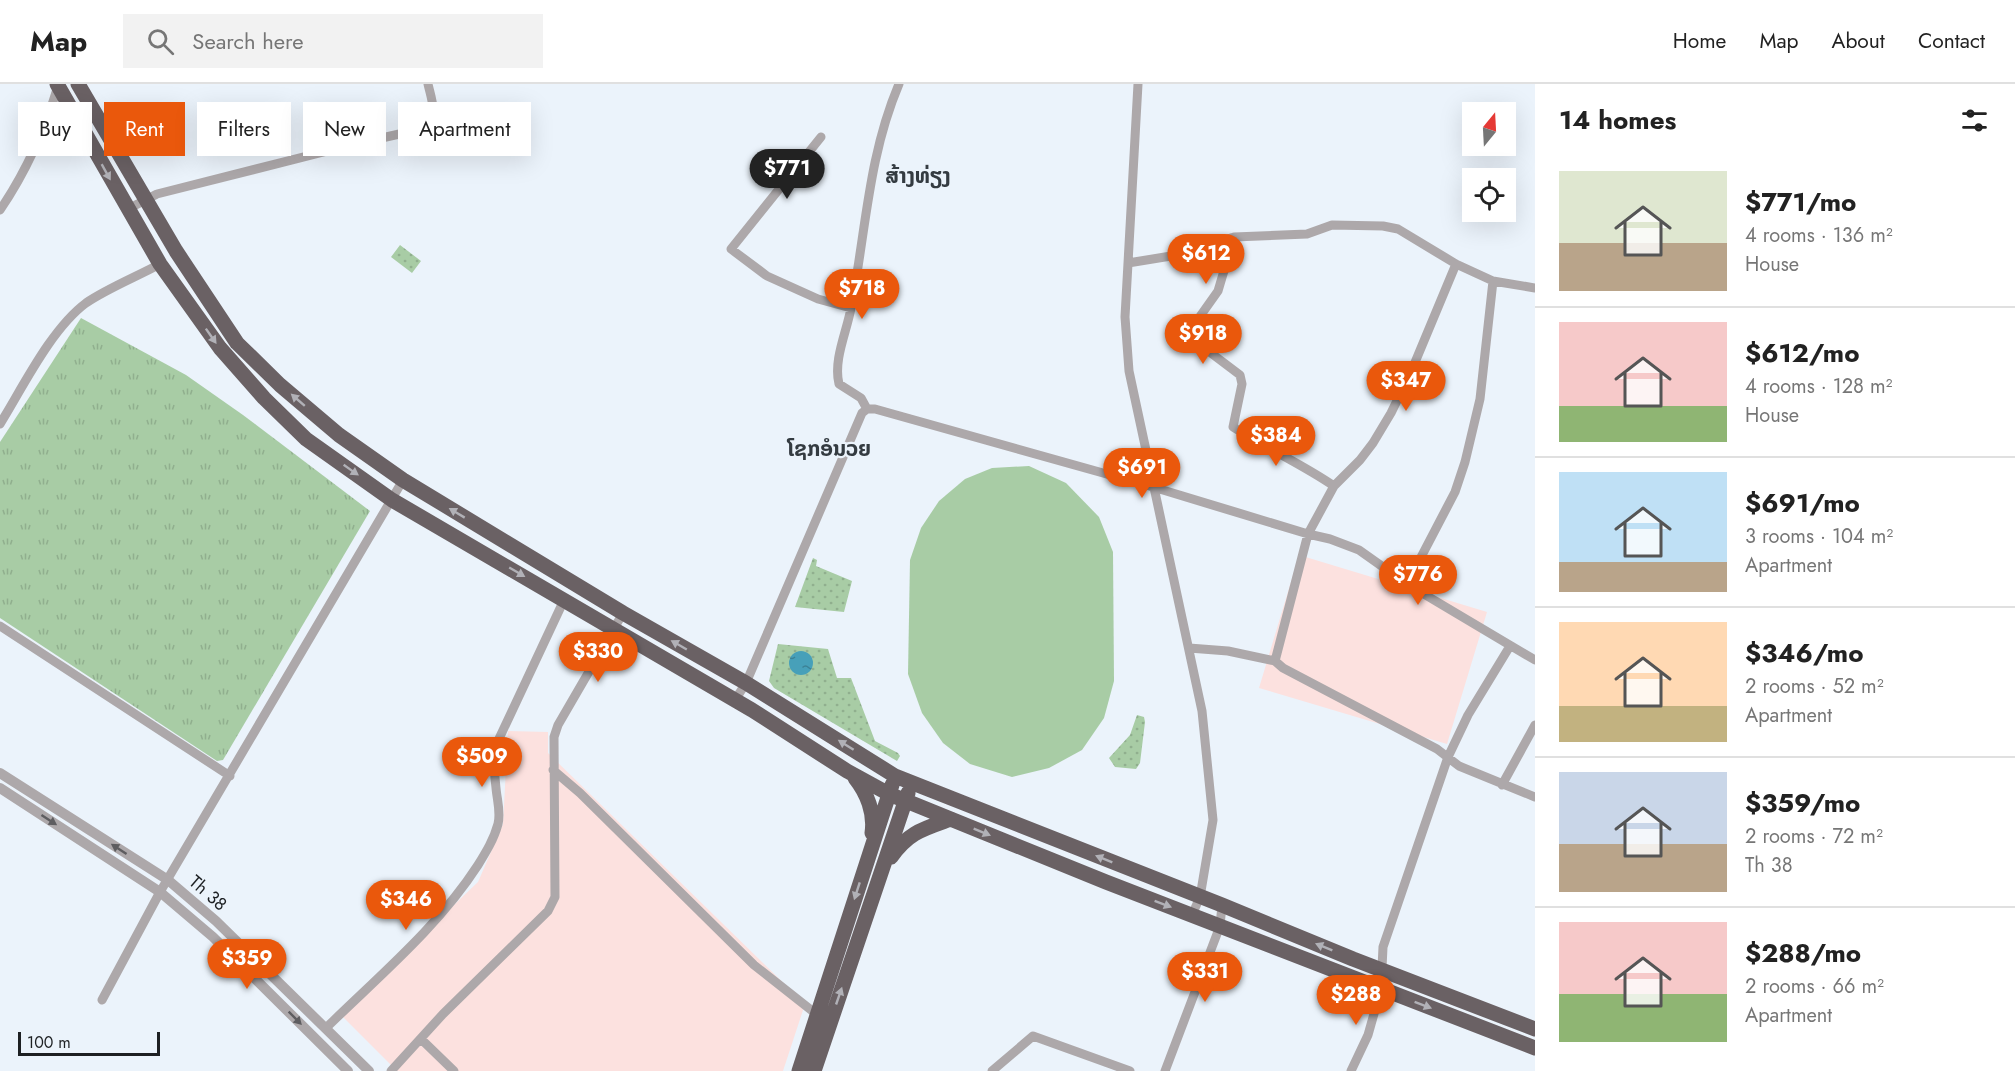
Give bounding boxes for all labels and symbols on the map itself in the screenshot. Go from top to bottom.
north arrow [1462,102,1516,156]
pin: $771 [751,149,823,200]
district label: ສ້າງທ່ຽງ [885,161,951,191]
one-way arrow [101,163,111,180]
pin: $612 [1170,234,1242,285]
pin: $718 [826,269,898,320]
pin: $918 [1167,314,1239,365]
one-way arrow [205,327,217,343]
pin: $347 [1370,361,1442,412]
one-way arrow [290,394,306,407]
pin: $384 [1240,416,1312,467]
district label: ໂຊກອໍນວຍ [786,434,871,464]
pin: $691 [1106,448,1178,499]
one-way arrow [342,464,358,476]
one-way arrow [449,507,465,518]
pin: $776 [1382,555,1454,606]
one-way arrow [509,567,525,578]
pin: $330 [562,632,634,683]
one-way arrow [671,639,687,650]
pin: $509 [446,737,518,788]
one-way arrow [838,740,854,751]
one-way arrow [41,814,57,825]
one-way arrow [973,828,991,837]
one-way arrow [111,844,127,855]
one-way arrow [1095,854,1113,863]
street label: Th 38 [183,869,233,917]
pin: $346 [370,880,442,931]
one-way arrow [852,882,862,900]
one-way arrow [1154,900,1172,909]
pin: $359 [211,939,283,990]
one-way arrow [1314,942,1332,952]
pin: $331 [1169,952,1241,1003]
pin: $288 [1320,975,1392,1026]
one-way arrow [835,987,844,1005]
one-way arrow [1414,1001,1432,1011]
one-way arrow [288,1010,302,1024]
scale bar [18,1029,160,1056]

